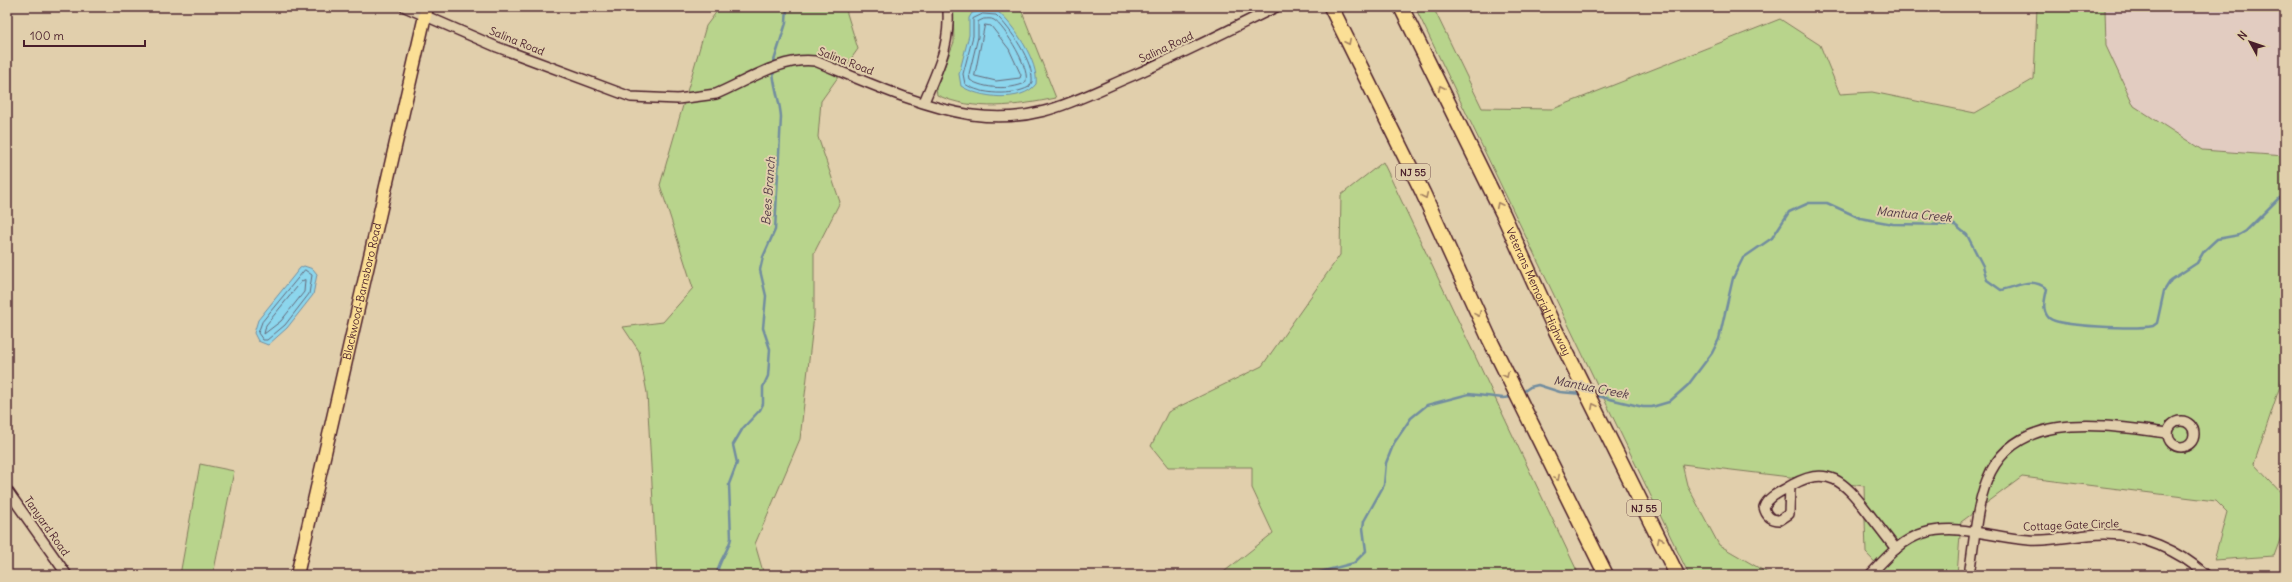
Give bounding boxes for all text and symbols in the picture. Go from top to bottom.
scale bar [24,22,145,48]
north arrow [2230,22,2270,62]
street label: Salina Road [487,24,547,59]
text: 100 m [30,28,64,43]
street label: Salina Road [1137,28,1196,66]
text: N [2235,28,2250,43]
one-way arrow [1343,38,1351,45]
street label: Salina Road [816,44,876,78]
one-way arrow [1438,85,1446,92]
water label: Bees Branch [758,155,778,226]
road number: NJ 55 [1396,164,1430,180]
one-way arrow [1420,191,1428,199]
one-way arrow [1496,201,1504,209]
water label: Mantua Creek [1876,203,1953,225]
street label: Blackwood-Barnsboro Road [339,221,384,361]
street label: Veterans Memorial Highway [1503,225,1574,358]
one-way arrow [1473,310,1481,318]
one-way arrow [1502,371,1509,378]
water label: Mantua Creek [1553,372,1630,402]
one-way arrow [1592,403,1599,411]
one-way arrow [1553,474,1560,481]
street label: Tanyard Road [21,494,73,559]
road number: NJ 55 [1627,500,1661,516]
street label: Cottage Gate Circle [2023,516,2119,534]
one-way arrow [1657,537,1665,544]

